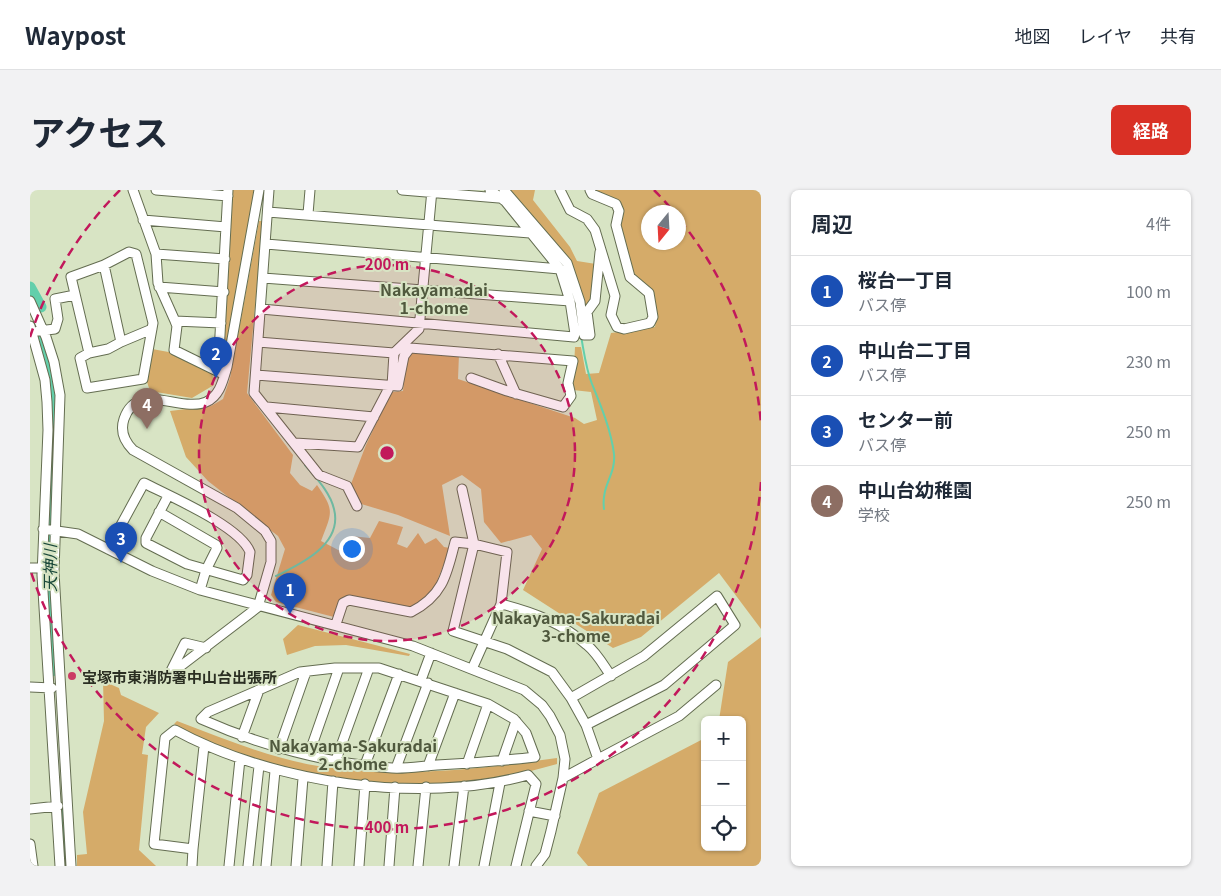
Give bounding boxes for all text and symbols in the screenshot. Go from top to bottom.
text: Waypost [25,17,126,52]
text: 地図 [1015,22,1051,48]
text: レイヤ [1079,22,1132,48]
text: 共有 [1160,22,1196,48]
text: アクセス [30,105,168,156]
button: 経路 [1111,105,1191,155]
north arrow [641,205,686,250]
text: 周辺 [811,208,853,238]
text: 4件 [1146,211,1171,235]
text: 200 m [365,253,409,274]
text: 桜台一丁目 [858,265,953,292]
district label: Nakayamadai 1-chome [380,277,488,319]
text: 1 [822,279,832,303]
text: 100 m [1126,279,1171,303]
text: バス停 [858,292,906,316]
text: 中山台二丁目 [858,335,972,362]
pin: 2 [200,337,232,378]
text: 2 [822,349,832,373]
text: 230 m [1126,349,1171,373]
text: バス停 [858,362,906,386]
pin: 4 [131,388,163,429]
text: センター前 [858,405,953,432]
text: 3 [822,419,832,443]
text: 250 m [1126,419,1171,443]
text: バス停 [858,432,906,456]
centre of rings [378,444,396,462]
text: 中山台幼稚園 [858,475,972,502]
text: 4 [822,489,832,513]
text: 250 m [1126,489,1171,513]
text: 学校 [858,502,890,526]
pin: 3 [105,522,137,563]
your location [339,536,365,562]
water label: 天神川 [37,542,61,592]
pin: 1 [274,573,306,614]
district label: Nakayama-Sakuradai 3-chome [492,605,660,647]
place label: 宝塚市東消防署中山台出張所 [82,666,277,687]
marker: 宝塚市東消防署中山台出張所 [66,670,78,682]
map controls [701,716,746,851]
button: + [701,716,746,761]
district label: Nakayama-Sakuradai 2-chome [269,733,437,775]
button: − [701,761,746,806]
button: locate [701,806,746,851]
text: 400 m [365,816,409,837]

